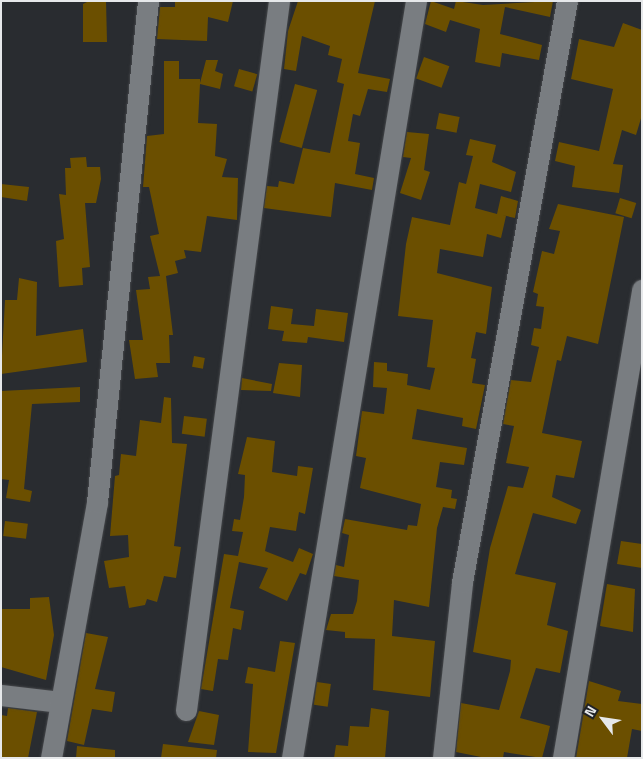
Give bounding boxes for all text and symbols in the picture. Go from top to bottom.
north arrow [578,694,628,744]
text: N [578,701,601,721]

